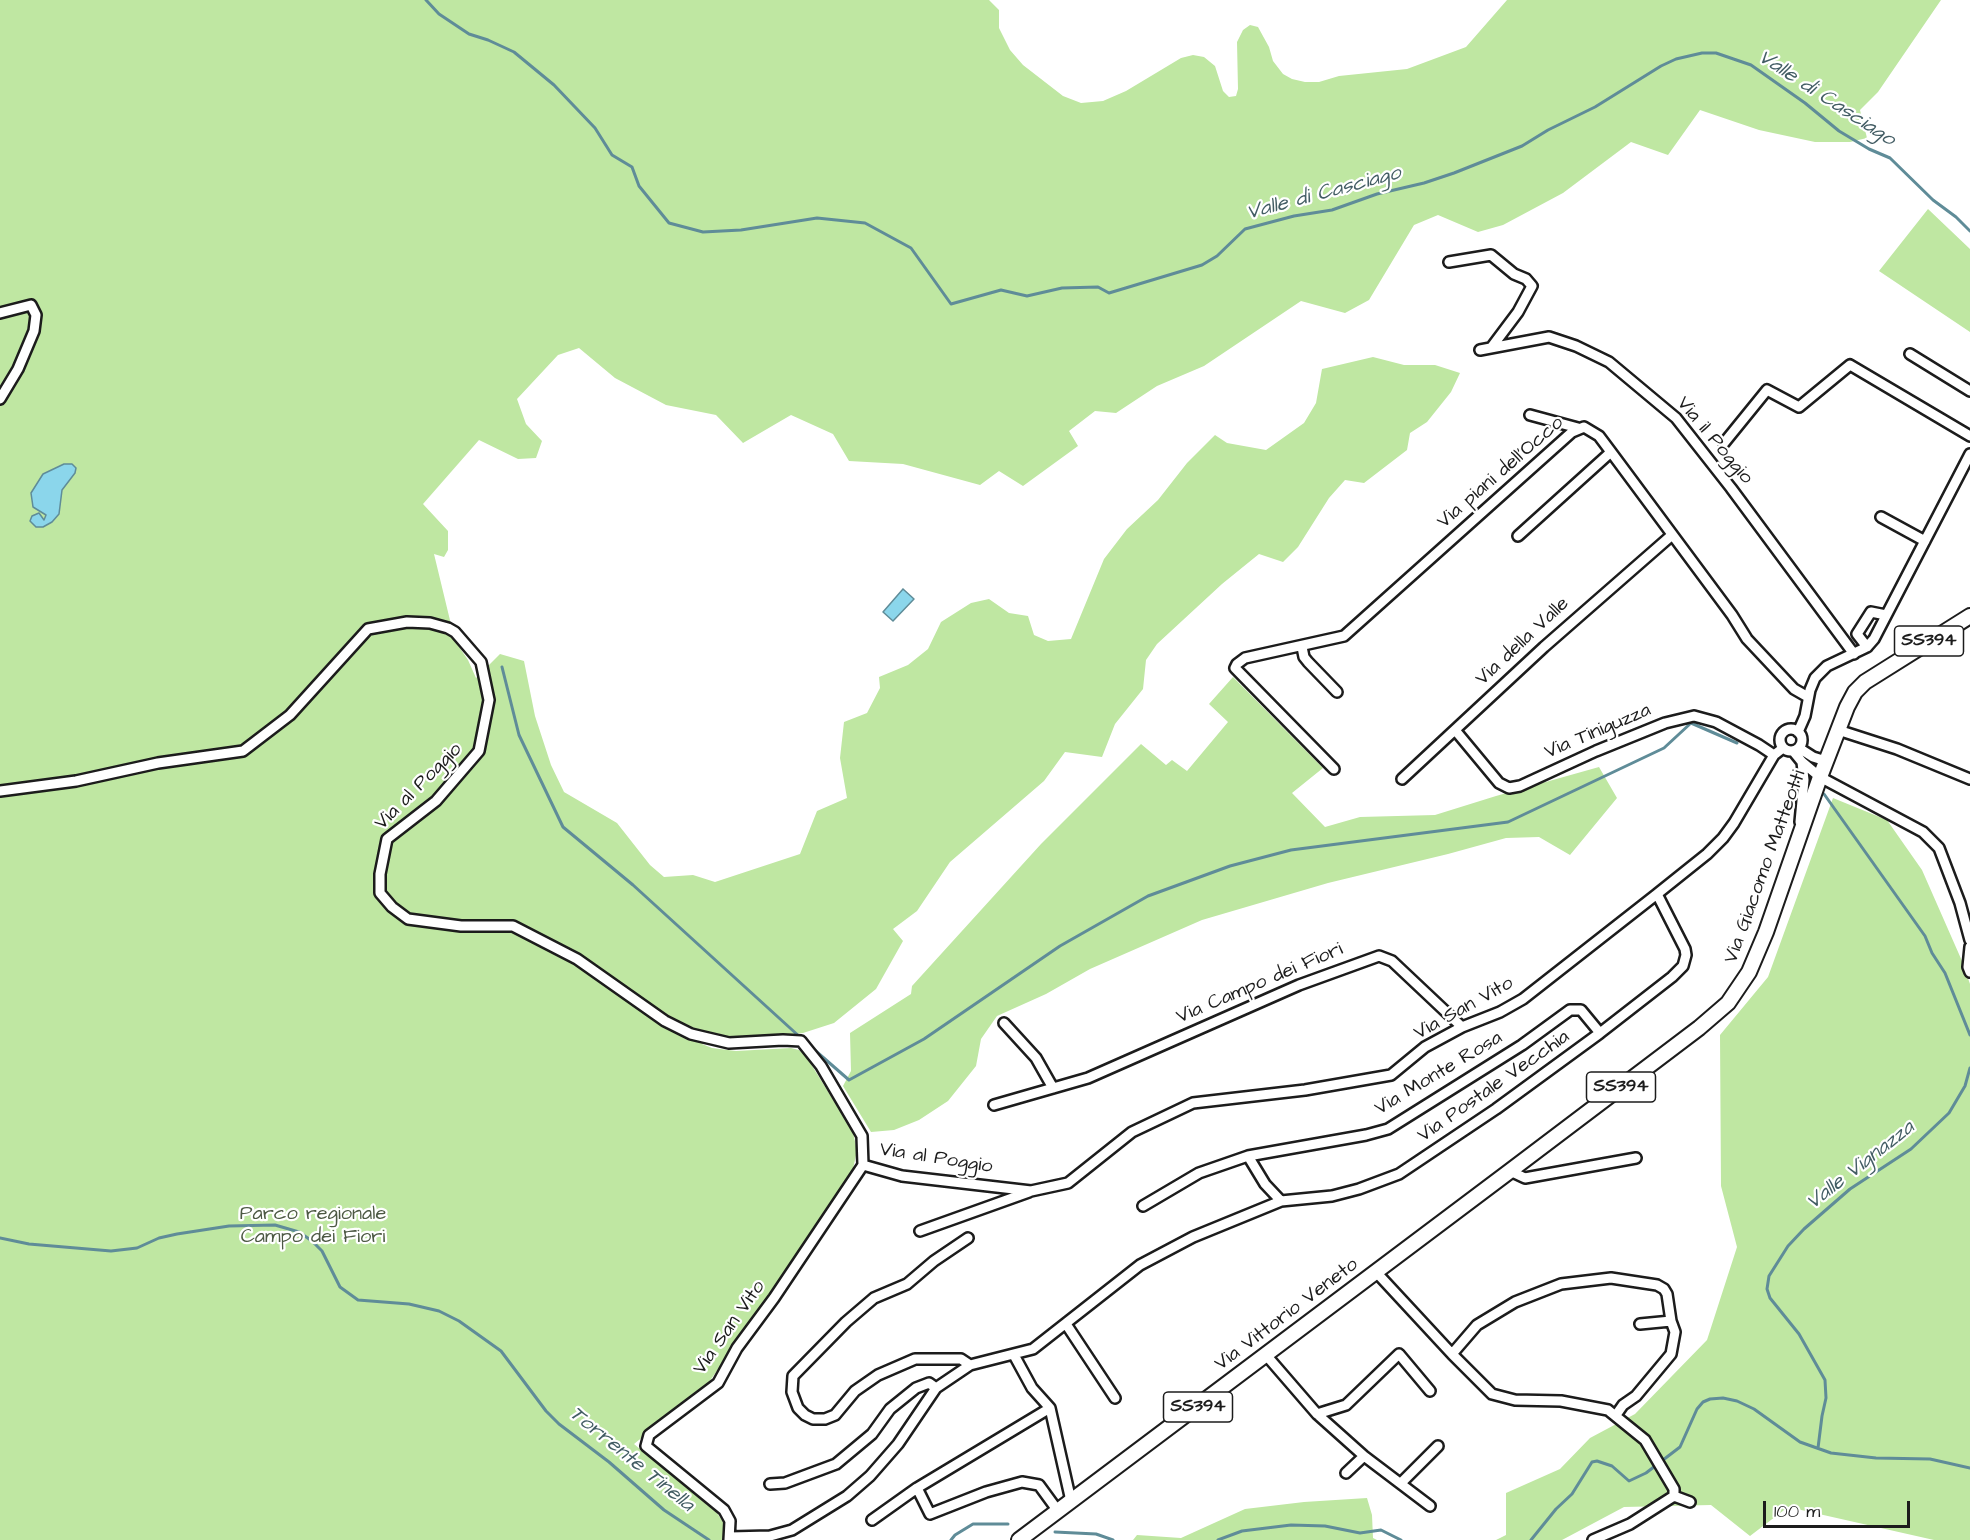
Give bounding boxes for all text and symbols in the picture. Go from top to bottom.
water label: Valle di Casciago [1753,45,1899,153]
water label: Valle di Casciago [1244,161,1404,227]
street label: Via il Poggio [1670,392,1758,490]
street label: Via piani dell'Occo [1433,412,1569,534]
street label: Via della Valle [1471,593,1575,691]
road number: SS394 [1894,626,1964,656]
street label: Via Tiniguzza [1541,699,1655,765]
street label: Via al Poggio [370,738,468,836]
street label: Via Giacomo Matteotti [1720,767,1812,967]
street label: Via Campo dei Fiori [1173,938,1347,1030]
street label: Via San Vito [1410,972,1518,1046]
street label: Via Postale Vecchia [1413,1026,1575,1148]
street label: Via Monte Rosa [1371,1027,1507,1121]
road number: SS394 [1586,1072,1656,1102]
water label: Valle Vignazza [1802,1116,1920,1216]
street label: Via al Poggio [878,1138,994,1180]
park label: Parco regionale Campo dei Fiori [240,1203,386,1250]
street label: Via Vittorio Veneto [1210,1253,1364,1377]
street label: Via San Vito [689,1276,771,1380]
road number: SS394 [1164,1392,1232,1422]
water label: Torrente Tinella [563,1402,699,1518]
scale bar [1766,1489,1913,1527]
text: 100 m [1774,1499,1820,1524]

